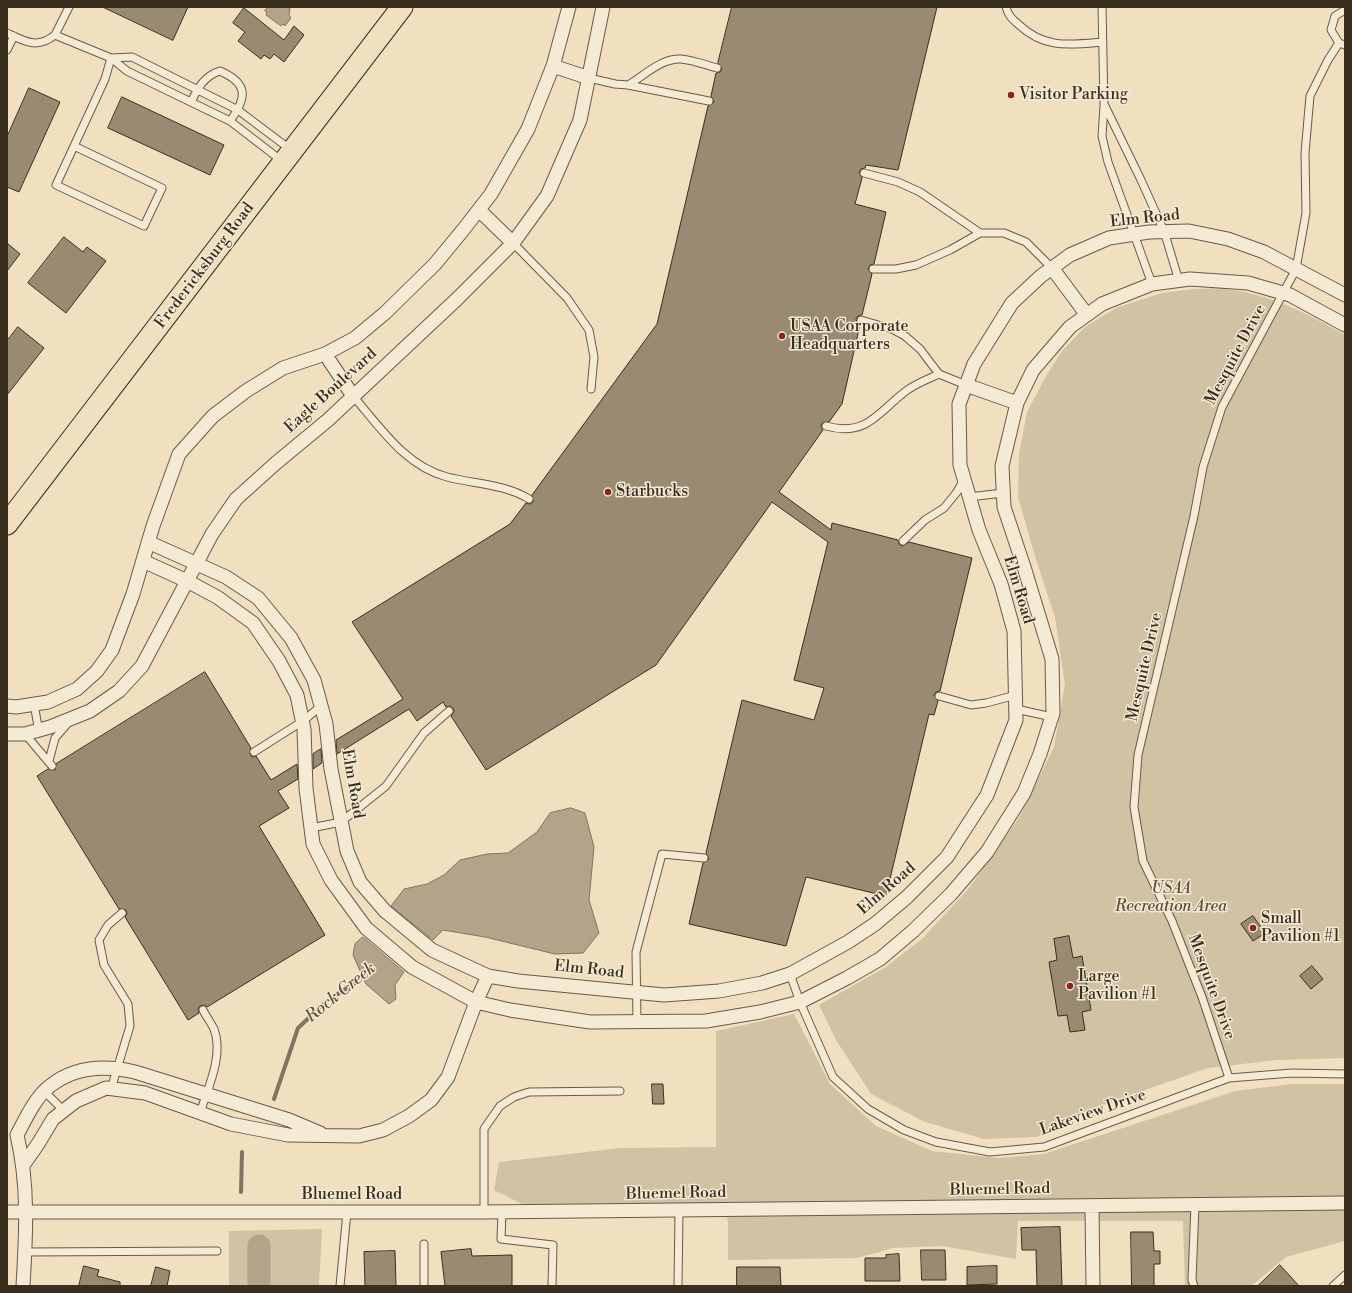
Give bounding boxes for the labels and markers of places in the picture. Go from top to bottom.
place label: Visitor Parking [1019,85,1128,105]
marker: Visitor Parking [1006,90,1016,100]
place label: USAA Corporate Headquarters [790,317,909,355]
marker: USAA Corporate Headquarters [777,331,787,341]
place label: Starbucks [616,482,688,502]
marker: Starbucks [603,487,613,497]
place label: Small Pavilion #1 [1261,909,1340,947]
marker: Small Pavilion #1 [1248,923,1258,933]
place label: Large Pavilion #1 [1078,967,1157,1005]
marker: Large Pavilion #1 [1065,981,1075,991]

